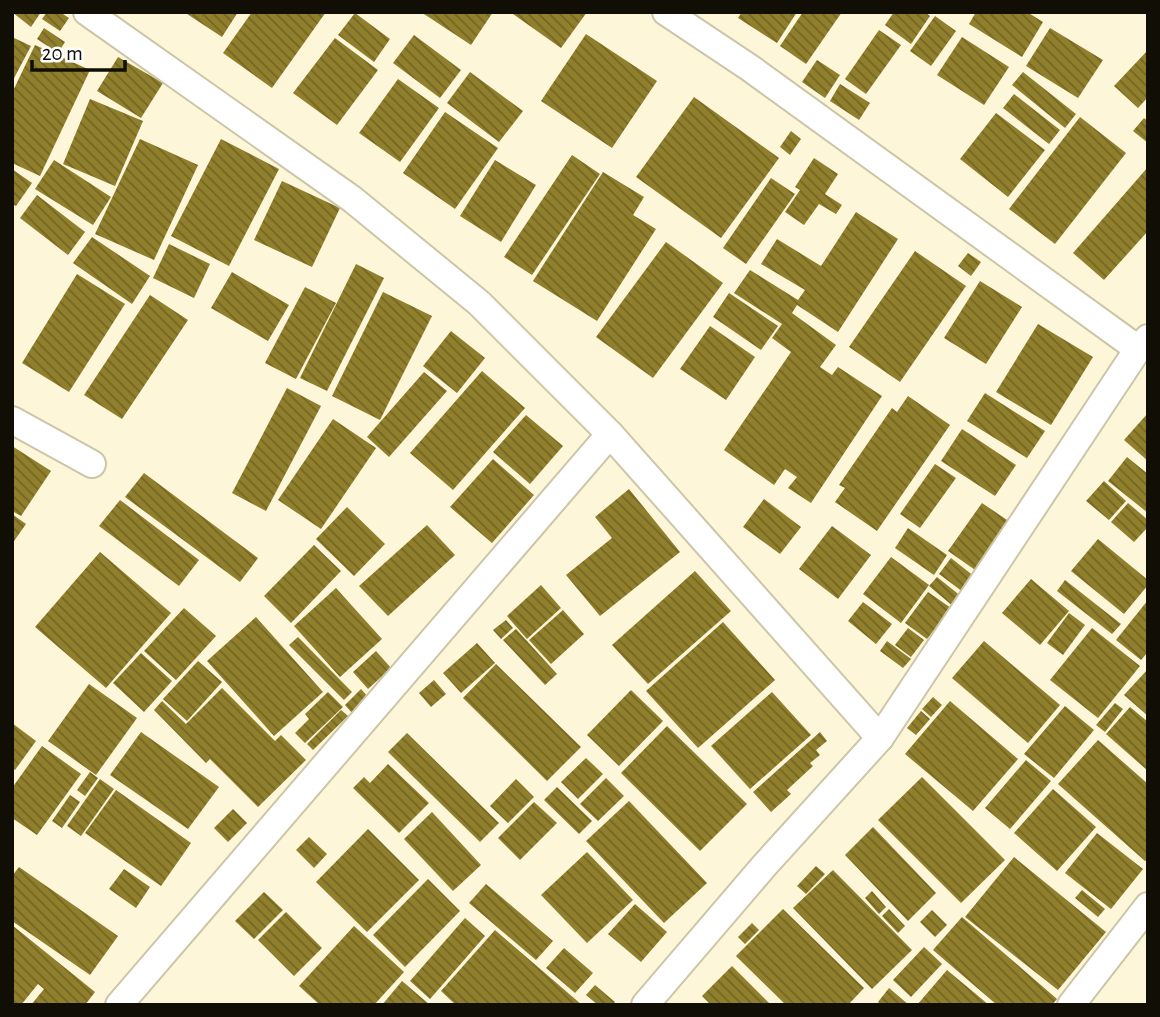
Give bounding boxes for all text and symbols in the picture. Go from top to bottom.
scale bar [32,28,124,72]
text: 20 m [42,43,83,64]

